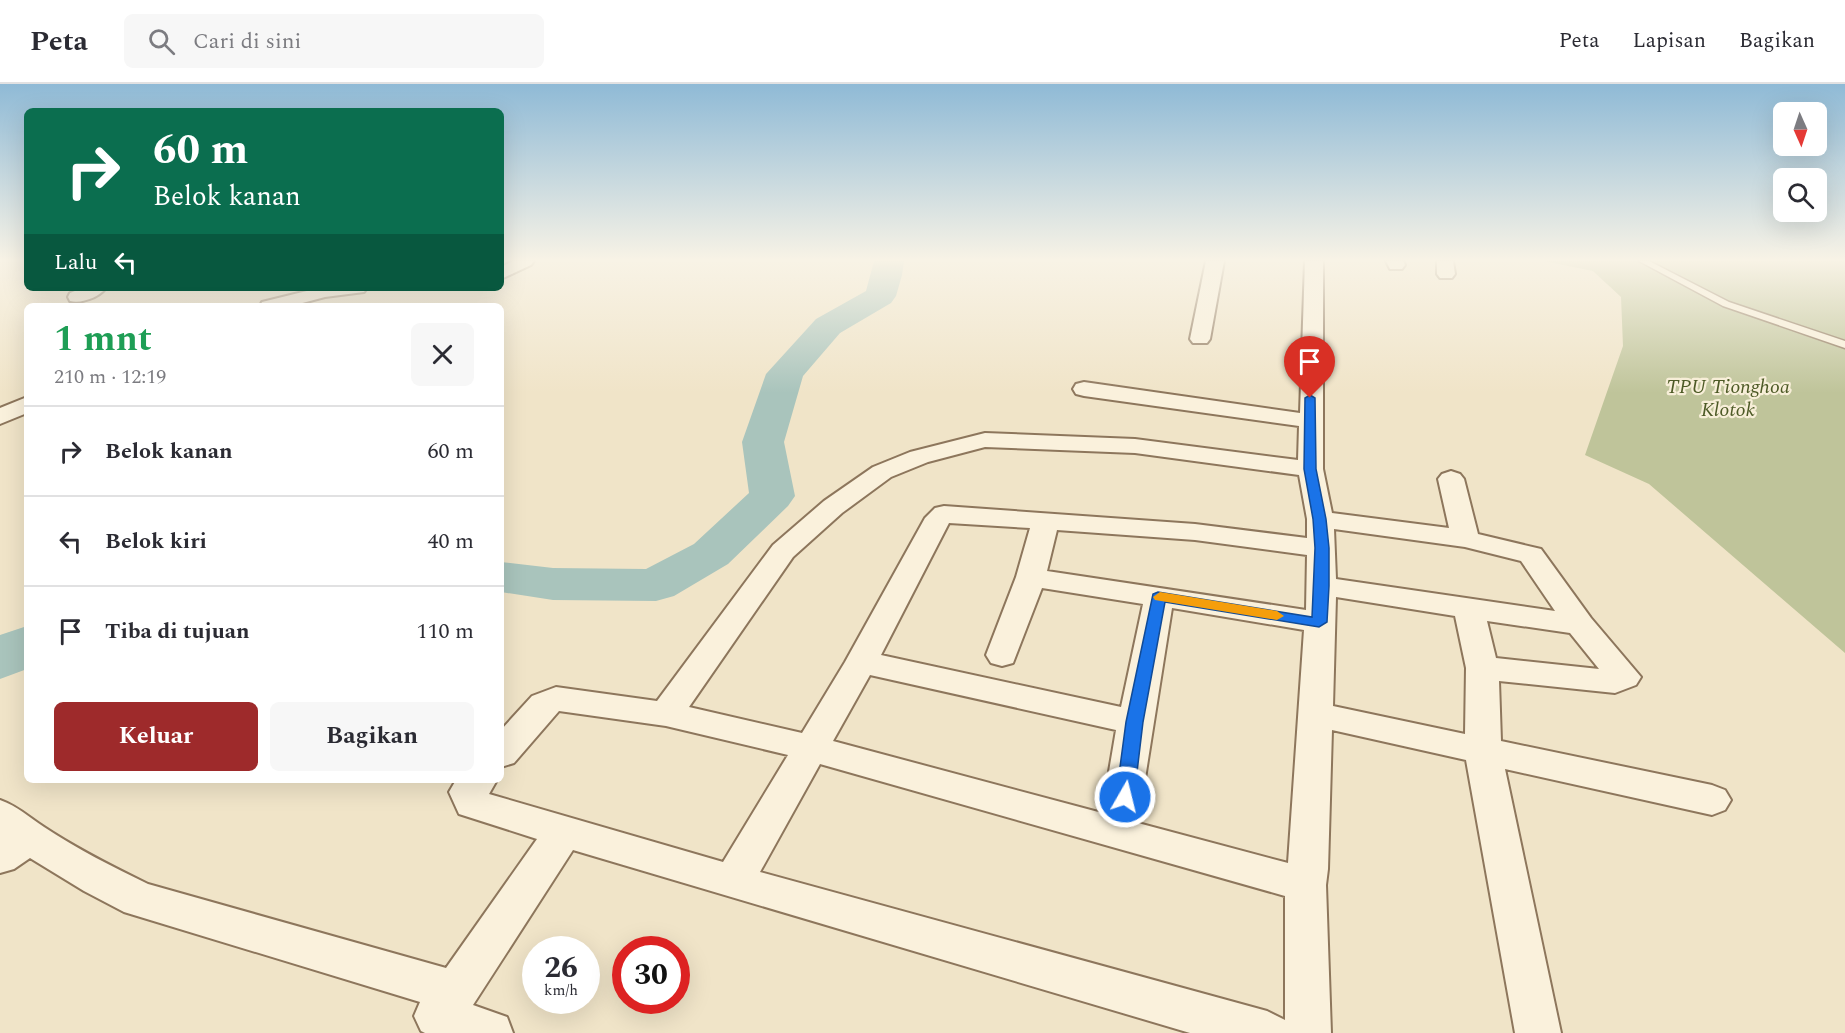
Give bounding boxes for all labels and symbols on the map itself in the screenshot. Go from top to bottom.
north arrow [1773,102,1827,156]
pin [1284,336,1335,398]
park label: TPU Tionghoa Klotok [1666,372,1790,425]
position arrow [1093,765,1157,829]
speed limit sign: 30 [612,936,690,1014]

